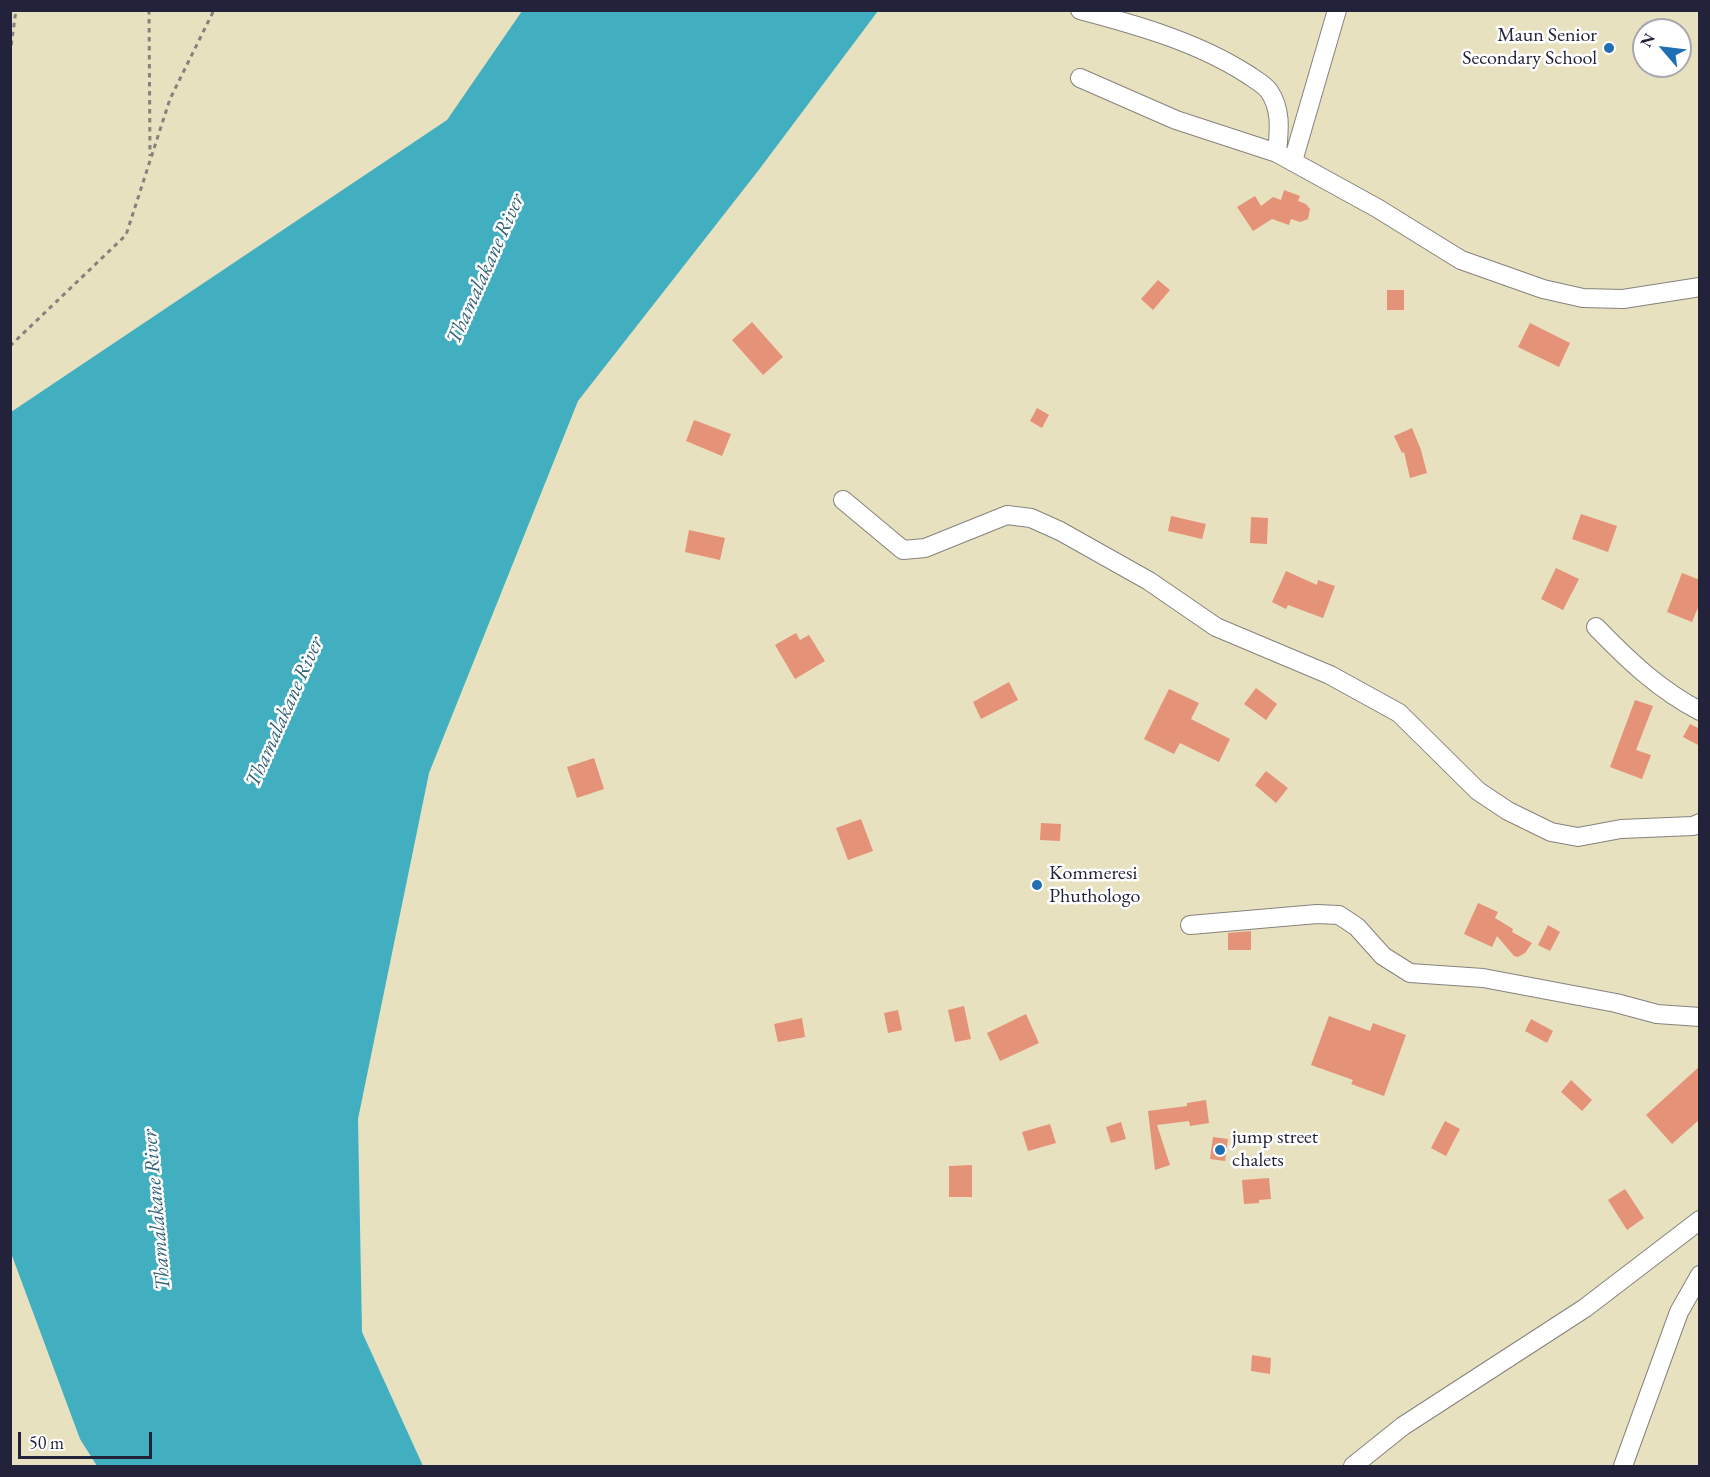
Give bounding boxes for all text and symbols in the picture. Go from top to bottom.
north arrow [1632,18,1692,78]
place label: Maun Senior Secondary School [1462,24,1597,71]
text: N [1635,30,1660,51]
marker: Maun Senior Secondary School [1602,41,1616,55]
water label: Thamalakane River [442,190,530,348]
water label: Thamalakane River [241,633,329,791]
place label: Kommeresi Phuthologo [1049,862,1140,909]
marker: Kommeresi Phuthologo [1030,878,1044,892]
place label: jump street chalets [1232,1126,1318,1173]
water label: Thamalakane River [137,1128,177,1292]
marker: jump street chalets [1213,1143,1227,1157]
scale bar [21,1420,154,1458]
text: 50 m [29,1431,64,1454]

